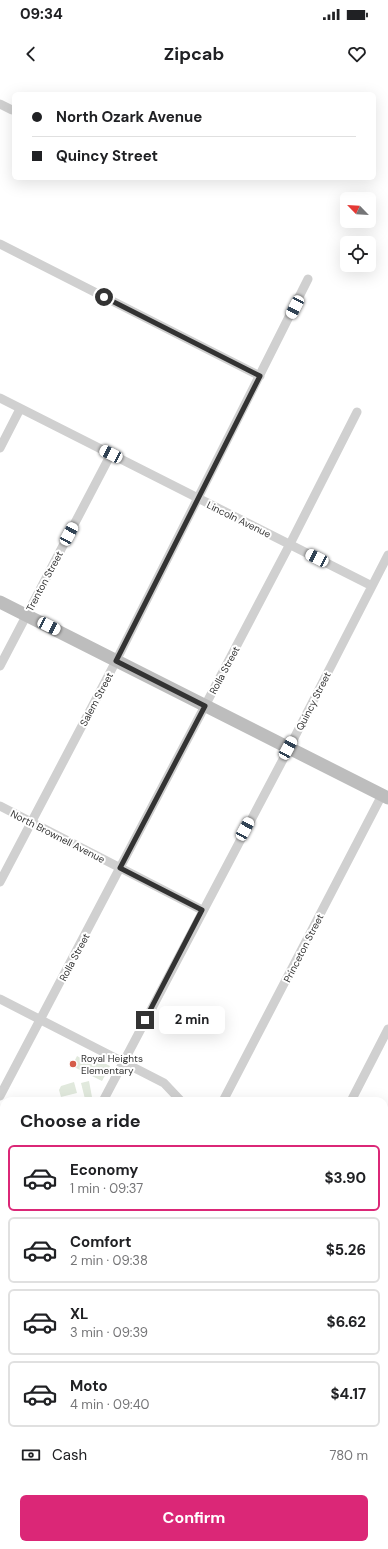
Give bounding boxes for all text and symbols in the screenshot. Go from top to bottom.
text: 09:34 [20,4,63,24]
text: Zipcab [164,42,224,66]
icon: back [20,43,42,65]
icon: heart [346,43,368,65]
text: North Ozark Avenue [56,107,202,127]
text: Quincy Street [56,146,158,166]
north arrow [340,192,376,228]
map controls [340,192,376,272]
button: locate [340,236,376,272]
route start [95,288,113,306]
car [284,294,306,320]
car [98,443,124,465]
street label: Lincoln Avenue [205,498,273,541]
car [58,521,80,547]
car [304,547,330,569]
street label: Trenton Street [23,549,66,614]
car [36,615,62,637]
street label: Rolla Street [206,644,243,696]
street label: Salem Street [77,670,116,728]
street label: Quincy Street [293,670,334,733]
car [277,735,299,761]
street label: North Brownell Avenue [8,807,107,866]
car [234,816,256,842]
street label: Princeton Street [281,912,326,985]
street label: Rolla Street [56,931,93,983]
callout: 2 min [159,1006,225,1034]
route end [136,1011,154,1029]
text: 2 min [175,1011,209,1028]
place label: Royal Heights Elementary [81,1052,143,1077]
marker: Royal Heights Elementary [68,1059,78,1069]
text: Choose a ride [20,1109,141,1133]
icon: car [22,1160,58,1196]
text: Economy [70,1160,138,1180]
text: $3.90 [324,1168,366,1188]
text: 1 min · 09:37 [70,1180,143,1197]
icon: car [22,1232,58,1268]
text: Comfort [70,1232,131,1252]
text: $5.26 [326,1240,366,1260]
text: 2 min · 09:38 [70,1252,148,1269]
icon: car [22,1304,58,1340]
text: XL [70,1304,88,1324]
text: $6.62 [327,1312,366,1332]
text: 3 min · 09:39 [70,1324,148,1341]
icon: car [22,1376,58,1412]
text: Moto [70,1376,108,1396]
text: $4.17 [330,1384,366,1404]
text: 4 min · 09:40 [70,1396,149,1413]
icon: cash [20,1444,42,1466]
text: Cash [52,1445,87,1465]
text: 780 m [329,1447,368,1464]
button: Confirm [20,1495,368,1541]

